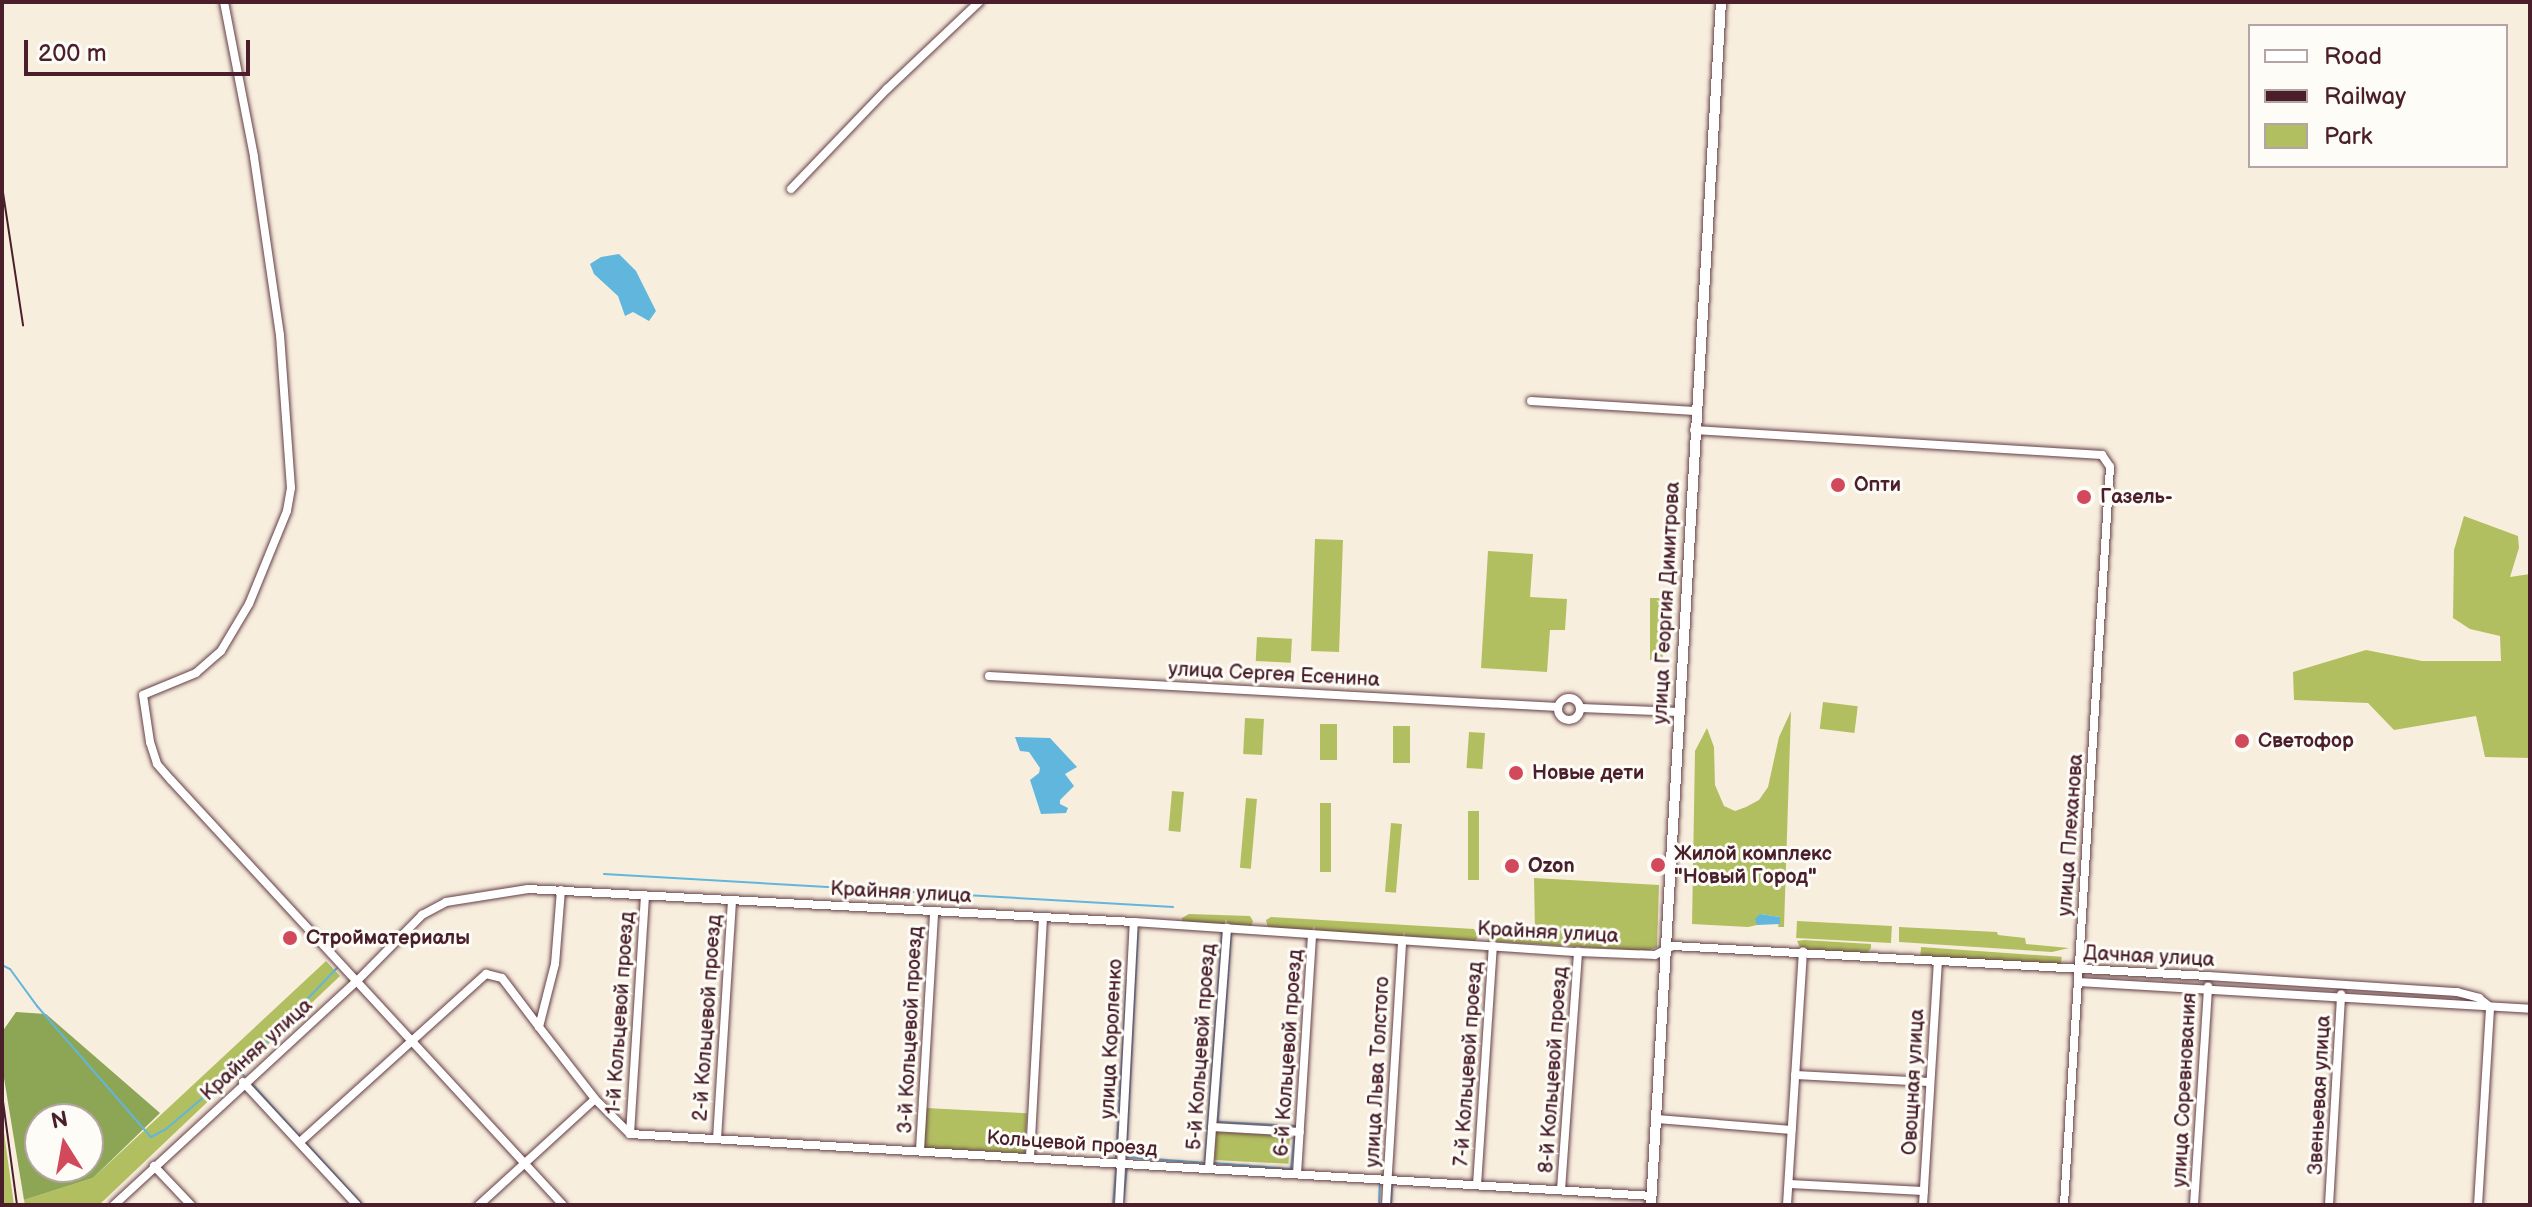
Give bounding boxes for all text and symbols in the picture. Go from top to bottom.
scale bar [28,24,254,74]
legend [2248,24,2508,168]
text: 200 m [38,39,107,68]
text: Road [2324,42,2382,71]
text: Railway [2324,82,2406,111]
text: Park [2324,122,2372,151]
place label: Опти [1854,473,1901,497]
marker: Опти [1829,476,1847,494]
street label: улица Георгия Димитрова [1649,481,1685,725]
place label: Газель- [2100,485,2173,509]
marker: Газель- [2075,488,2093,506]
street label: улица Сергея Есенина [1168,657,1380,693]
place label: Светофор [2258,729,2354,753]
marker: Светофор [2233,732,2251,750]
street label: улица Плеханова [2053,753,2089,917]
place label: Новые дети [1532,761,1644,785]
marker: Новые дети [1507,764,1525,782]
place label: Жилой комплекс "Новый Город" [1674,842,1832,889]
place label: Ozon [1528,854,1575,878]
marker: Жилой комплекс "Новый Город" [1649,856,1667,874]
marker: Ozon [1503,857,1521,875]
street label: Крайняя улица [830,877,972,909]
street label: 1-й Кольцевой проезд [602,911,640,1115]
street label: 2-й Кольцевой проезд [689,914,727,1122]
street label: Крайняя улица [1477,917,1619,949]
place label: Стройматериалы [306,926,470,950]
street label: 3-й Кольцевой проезд [894,926,928,1134]
marker: Стройматериалы [281,929,299,947]
street label: Дачная улица [2083,942,2215,972]
street label: 5-й Кольцевой проезд [1183,943,1221,1151]
street label: 6-й Кольцевой проезд [1270,949,1308,1157]
street label: улица Короленко [1096,958,1128,1120]
street label: 7-й Кольцевой проезд [1450,961,1488,1167]
street label: 8-й Кольцевой проезд [1535,966,1573,1174]
street label: улица Льва Толстого [1361,976,1395,1168]
street label: улица Соревнования [2168,992,2202,1188]
street label: Крайняя улица [196,994,318,1106]
street label: Овощная улица [1898,1008,1930,1156]
street label: Звеньевая улица [2304,1015,2336,1175]
north arrow [24,1103,104,1183]
text: N [49,1106,70,1136]
street label: Кольцевой проезд [986,1126,1158,1162]

